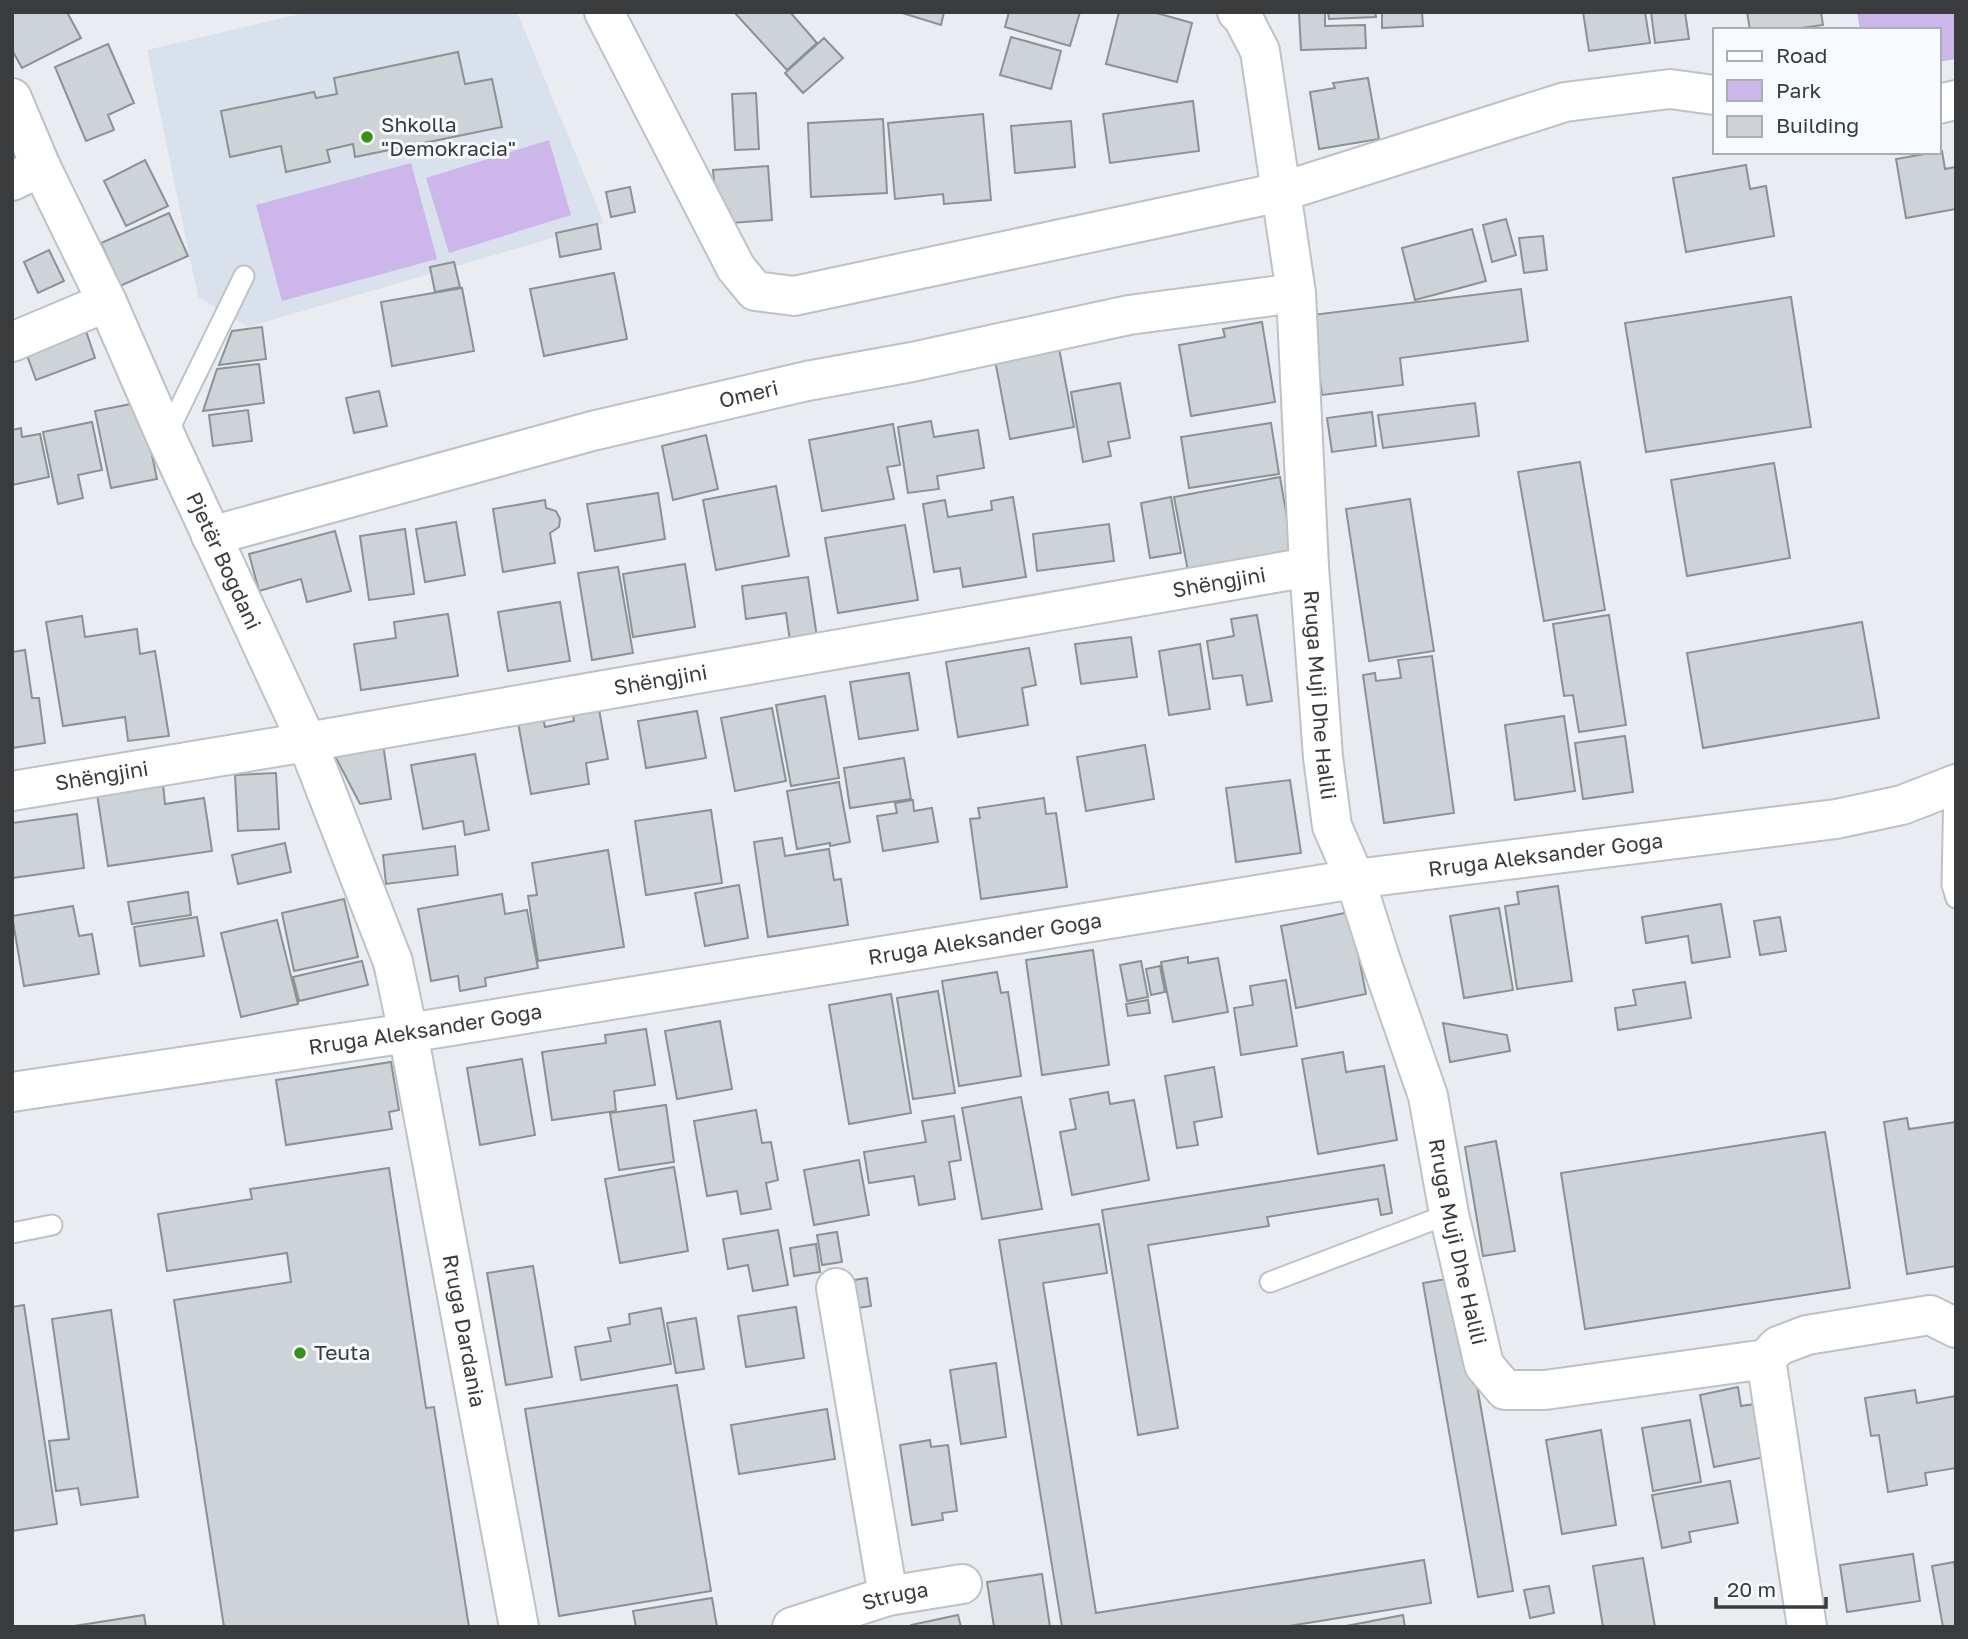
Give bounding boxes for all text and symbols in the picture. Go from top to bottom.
legend [1713,28,1940,154]
text: Road [1776,42,1827,68]
text: Park [1776,77,1822,103]
place label: Shkolla "Demokracia" [381,111,516,161]
text: Building [1776,112,1859,138]
marker: Shkolla "Demokracia" [359,129,375,145]
street label: Omeri [716,374,781,413]
street label: Pjetër Bogdani [181,488,267,633]
street label: Shëngjini [1170,561,1268,603]
street label: Rruga Muji Dhe Halili [1299,589,1342,801]
street label: Shëngjini [612,658,709,700]
street label: Shëngjini [53,755,150,796]
street label: Rruga Aleksander Goga [1427,827,1664,882]
street label: Rruga Aleksander Goga [866,906,1104,970]
street label: Rruga Aleksander Goga [307,997,544,1060]
street label: Rruga Muji Dhe Halili [1424,1136,1493,1347]
street label: Rruga Dardania [438,1252,492,1409]
place label: Teuta [314,1339,370,1365]
marker: Teuta [292,1345,308,1361]
scale bar [1716,1566,1826,1610]
street label: Struga [859,1576,930,1616]
text: 20 m [1727,1576,1776,1602]

